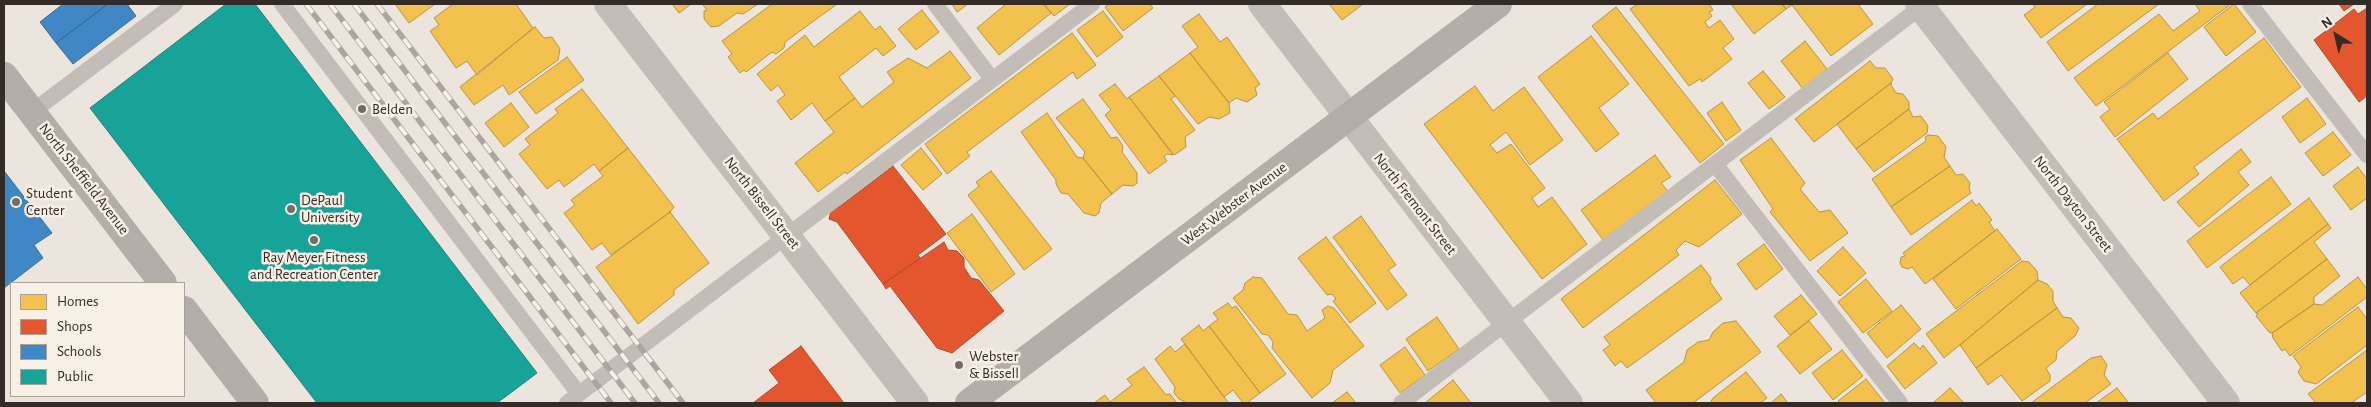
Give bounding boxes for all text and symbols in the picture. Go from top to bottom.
north arrow [2311,10,2361,60]
text: N [2319,14,2335,31]
place label: Belden [372,100,413,118]
marker: Belden [356,103,368,115]
street label: North Sheffield Avenue [35,120,133,238]
street label: North Fremont Street [1370,149,1460,259]
street label: North Dayton Street [2030,152,2116,256]
street label: North Bissell Street [720,153,804,253]
street label: West Webster Avenue [1178,158,1290,250]
place label: Student Center [26,184,73,219]
place label: DePaul University [301,191,360,226]
marker: Student Center [10,196,22,208]
marker: DePaul University [285,203,297,215]
marker: Ray Meyer Fitness and Recreation Center [308,234,320,246]
place label: Ray Meyer Fitness and Recreation Center [250,248,378,283]
legend [10,282,185,397]
text: Homes [57,294,99,309]
text: Shops [57,319,92,334]
text: Schools [57,344,101,359]
place label: Webster & Bissell [969,347,1019,382]
marker: Webster & Bissell [953,359,965,371]
text: Public [57,369,93,384]

